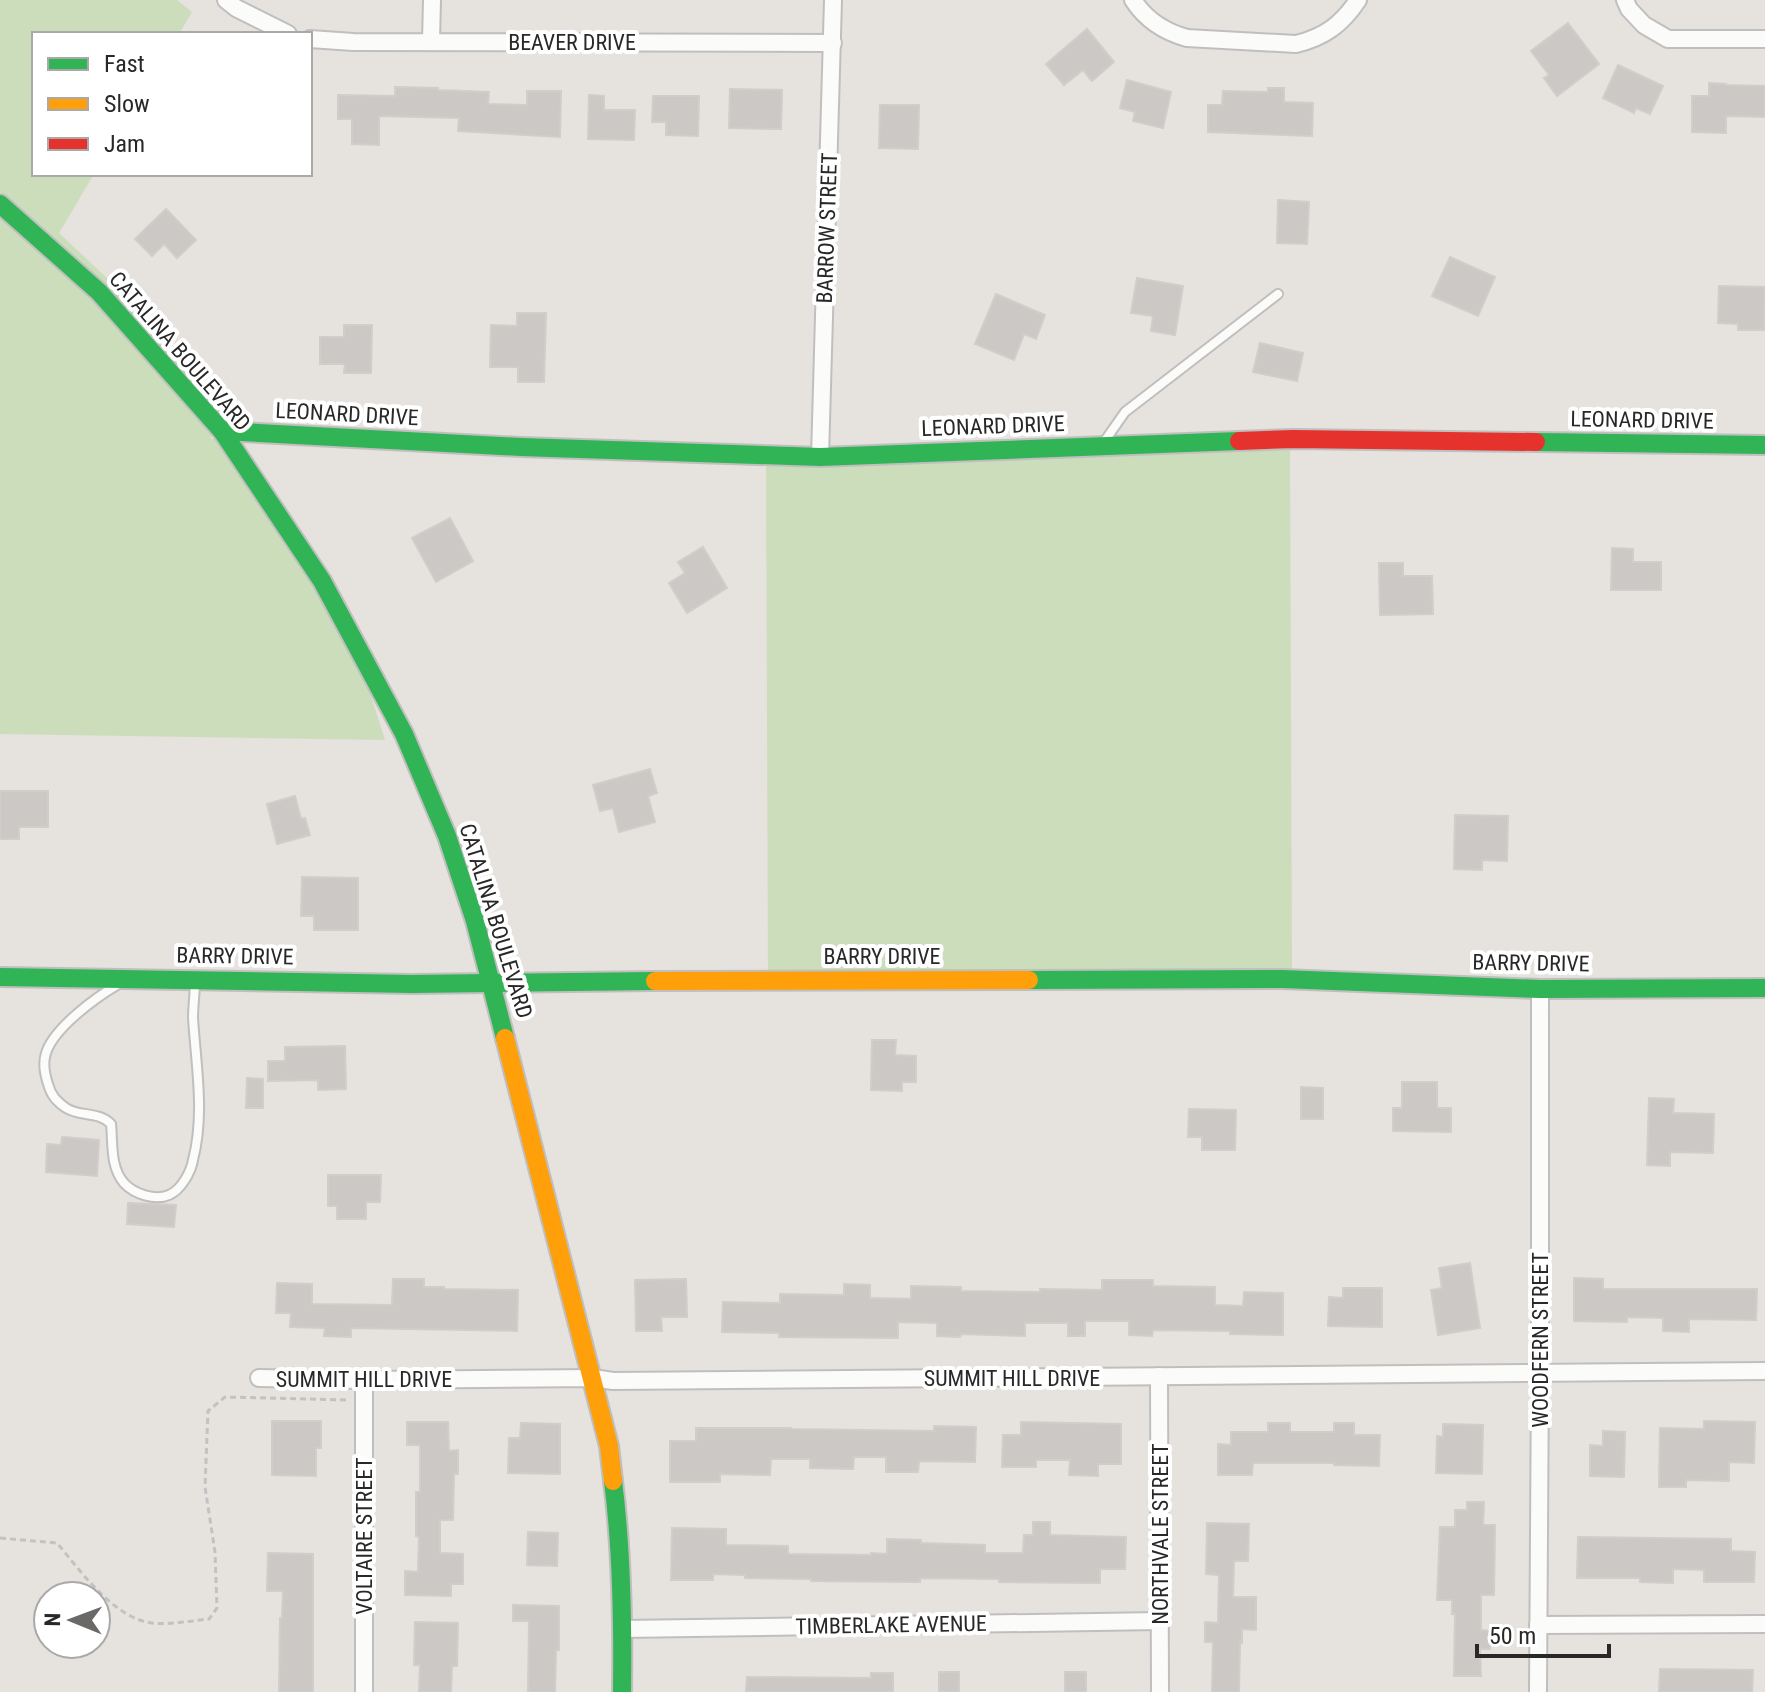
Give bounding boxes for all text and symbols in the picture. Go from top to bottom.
street label: BEAVER DRIVE [508,30,636,55]
legend [32,32,312,176]
text: Fast [104,50,145,78]
text: Slow [104,90,150,118]
text: Jam [104,130,145,158]
street label: BARROW STREET [812,152,842,304]
street label: CATALINA BOULEVARD [104,267,256,435]
street label: LEONARD DRIVE [275,398,419,430]
street label: LEONARD DRIVE [1570,406,1714,434]
street label: LEONARD DRIVE [921,411,1065,441]
street label: CATALINA BOULEVARD [455,821,537,1021]
street label: BARRY DRIVE [176,942,294,970]
street label: BARRY DRIVE [823,944,941,969]
street label: BARRY DRIVE [1472,949,1590,977]
street label: WOODFERN STREET [1528,1252,1553,1428]
street label: SUMMIT HILL DRIVE [924,1366,1100,1391]
street label: SUMMIT HILL DRIVE [276,1367,452,1392]
street label: NORTHVALE STREET [1148,1443,1173,1625]
street label: VOLTAIRE STREET [352,1457,377,1615]
north arrow [32,1580,112,1660]
scale bar [1477,1608,1609,1658]
street label: TIMBERLAKE AVENUE [795,1611,987,1639]
text: N [40,1613,65,1627]
text: 50 m [1489,1622,1536,1650]

